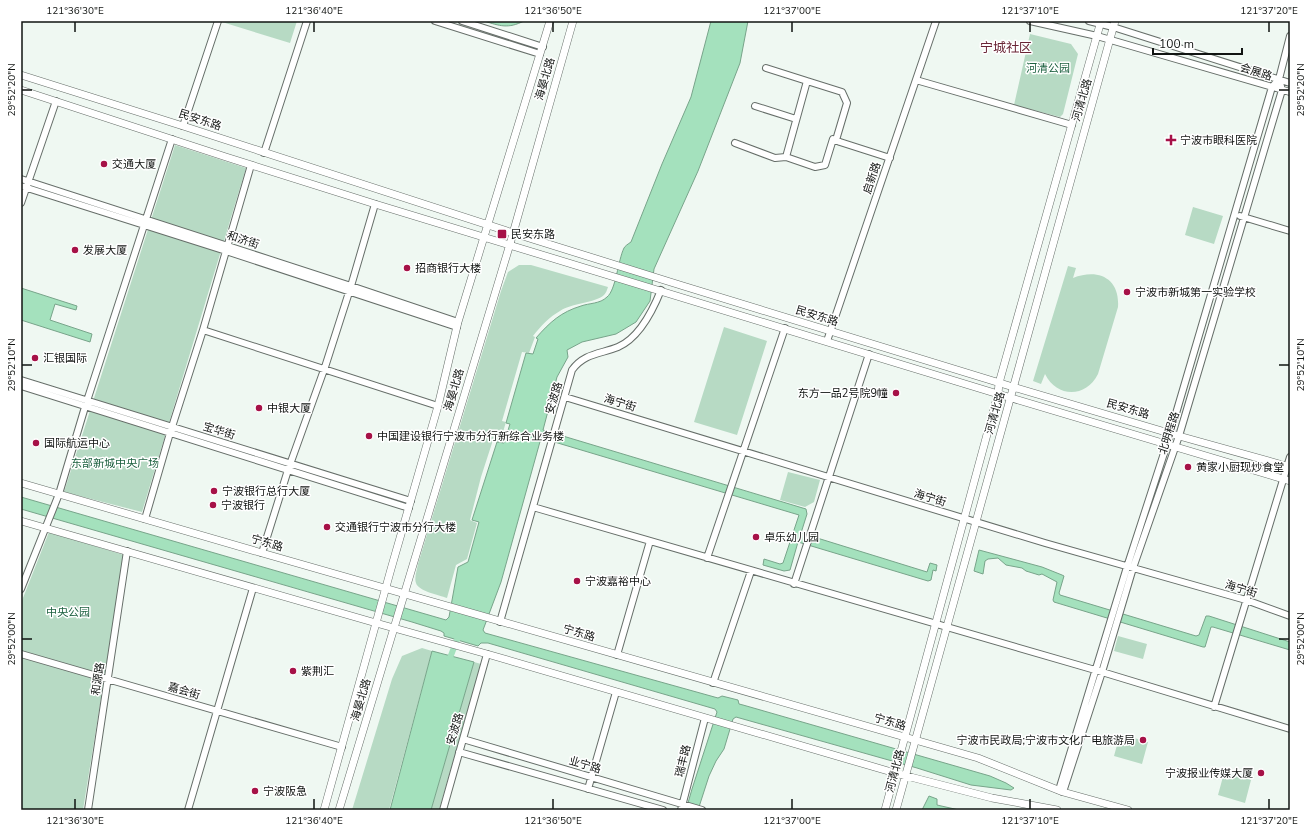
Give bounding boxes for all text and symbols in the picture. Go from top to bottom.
text: 121°36'30"E [46,4,104,18]
text: 121°36'40"E [285,4,343,18]
text: 121°36'50"E [524,4,582,18]
text: 121°37'00"E [763,4,821,18]
text: 121°37'10"E [1001,4,1059,18]
text: 121°37'20"E [1240,4,1298,18]
scale bar [1153,30,1242,56]
text: 100 m [1159,36,1194,52]
district label: 宁城社区 [980,39,1032,57]
street label: 海晏北路 [532,56,558,102]
street label: 会展路 [1238,60,1274,84]
park label: 河清公园 [1026,61,1070,76]
text: 29°52'20"N [5,63,19,117]
text: 29°52'20"N [1294,63,1308,117]
street label: 河清北路 [1069,77,1095,123]
street label: 民安东路 [177,106,223,134]
place label: 宁波市眼科医院 [1180,133,1257,148]
marker: 宁波市眼科医院 [1165,134,1177,146]
place label: 交通大厦 [112,157,156,172]
marker: 交通大厦 [99,159,109,169]
street label: 启新路 [860,160,884,196]
place label: 民安东路 [511,227,555,242]
street label: 和济街 [225,228,261,252]
marker: 民安东路 [496,228,508,240]
place label: 发展大厦 [83,243,127,258]
marker: 发展大厦 [70,245,80,255]
place label: 招商银行大楼 [415,261,481,276]
marker: 招商银行大楼 [402,263,412,273]
place label: 宁波市新城第一实验学校 [1135,285,1256,300]
marker: 宁波市新城第一实验学校 [1122,287,1132,297]
street label: 民安东路 [794,302,840,330]
text: 29°52'10"N [5,338,19,392]
text: 29°52'10"N [1294,338,1308,392]
place label: 汇银国际 [43,351,87,366]
marker: 汇银国际 [30,353,40,363]
street label: 海晏北路 [440,367,468,413]
street label: 安波路 [542,380,566,416]
place label: 东方一品2号院9幢 [798,386,888,401]
marker: 东方一品2号院9幢 [891,388,901,398]
street label: 河清北路 [982,390,1008,436]
street label: 海宁街 [602,391,638,415]
street label: 民安东路 [1105,396,1151,422]
place label: 中银大厦 [267,401,311,416]
marker: 中银大厦 [254,403,264,413]
street label: 北明程路 [1155,410,1183,456]
street label: 宝华街 [201,419,237,443]
place label: 中国建设银行宁波市分行新综合业务楼 [377,429,564,444]
marker: 中国建设银行宁波市分行新综合业务楼 [364,431,374,441]
place label: 国际航运中心 [44,436,110,451]
marker: 国际航运中心 [31,438,41,448]
park label: 东部新城中央广场 [71,456,159,471]
place label: 黄家小厨现炒食堂 [1196,460,1284,475]
marker: 黄家小厨现炒食堂 [1183,462,1193,472]
place label: 宁波银行总行大厦 [222,484,310,499]
marker: 宁波银行总行大厦 [209,486,219,496]
street label: 海宁街 [912,486,948,510]
place label: 宁波银行 [221,498,265,513]
marker: 宁波银行 [208,500,218,510]
place label: 交通银行宁波市分行大楼 [335,520,456,535]
marker: 交通银行宁波市分行大楼 [322,522,332,532]
place label: 卓乐幼儿园 [764,530,819,545]
street label: 宁东路 [249,531,285,555]
marker: 卓乐幼儿园 [751,532,761,542]
place label: 宁波嘉裕中心 [585,574,651,589]
marker: 宁波嘉裕中心 [572,576,582,586]
street label: 海宁街 [1223,577,1259,601]
park label: 中央公园 [46,605,90,620]
text: 29°52'00"N [5,612,19,666]
text: 29°52'00"N [1294,612,1308,666]
street label: 宁东路 [561,621,597,645]
street label: 和源路 [88,662,108,696]
place label: 紫荆汇 [301,664,334,679]
marker: 紫荆汇 [288,666,298,676]
street label: 海晏北路 [348,677,374,723]
street label: 嘉会街 [166,679,202,703]
street label: 宁东路 [872,710,908,734]
street label: 安波路 [443,711,467,747]
place label: 宁波市民政局;宁波市文化广电旅游局 [956,733,1135,748]
marker: 宁波市民政局;宁波市文化广电旅游局 [1138,735,1148,745]
street label: 瑞丰路 [672,743,694,779]
street label: 河清北路 [882,748,908,794]
street label: 业宁路 [567,753,603,777]
place label: 宁波报业传媒大厦 [1165,766,1253,781]
marker: 宁波报业传媒大厦 [1256,768,1266,778]
place label: 宁波阪急 [263,784,307,799]
marker: 宁波阪急 [250,786,260,796]
text: 121°36'30"E [46,814,104,828]
text: 121°36'40"E [285,814,343,828]
text: 121°36'50"E [524,814,582,828]
text: 121°37'00"E [763,814,821,828]
text: 121°37'10"E [1001,814,1059,828]
text: 121°37'20"E [1240,814,1298,828]

